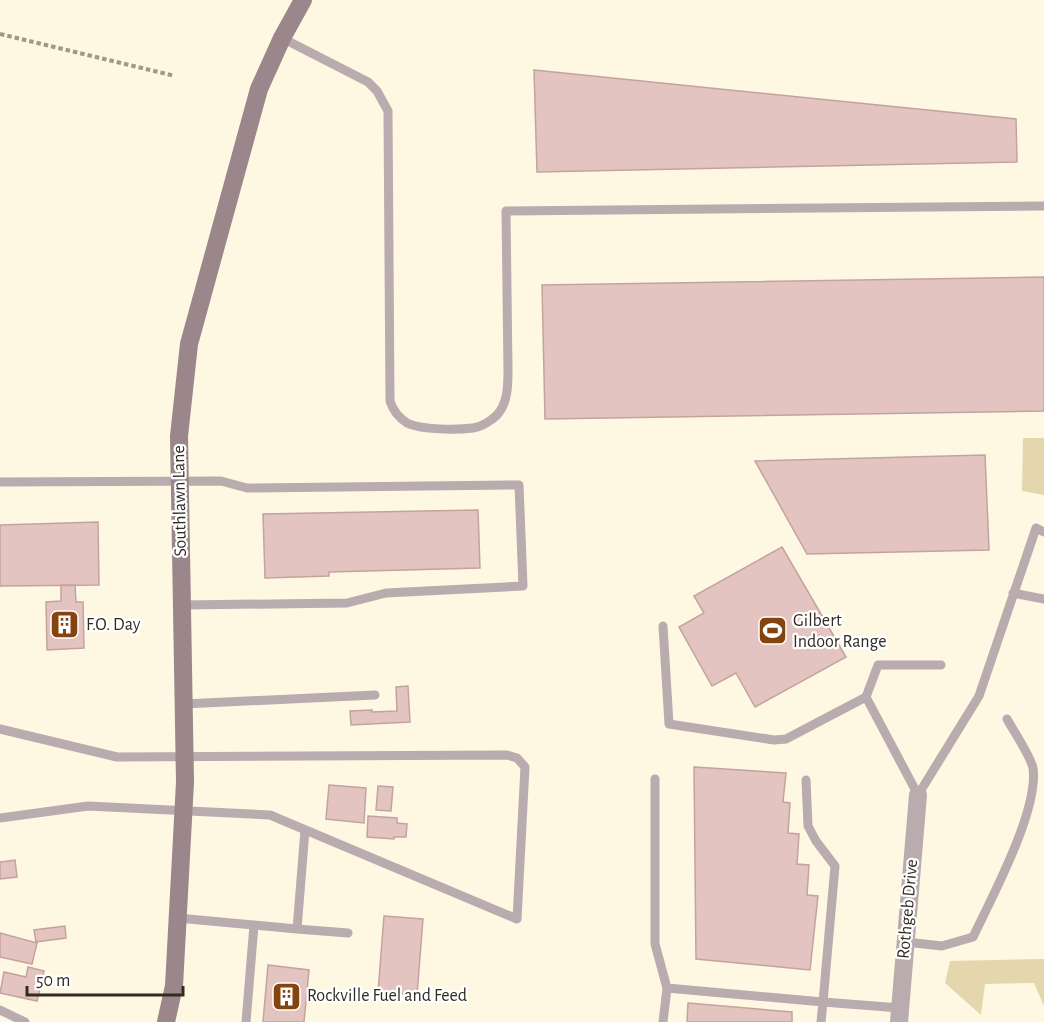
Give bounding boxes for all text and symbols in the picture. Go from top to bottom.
street label: Southlawn Lane [170,445,190,557]
building icon: F.O. Day [49,609,81,641]
place label: Gilbert Indoor Range [793,612,887,651]
sports icon: Gilbert Indoor Range [756,615,788,647]
place label: F.O. Day [86,616,141,634]
street label: Rothgeb Drive [895,858,921,960]
scale bar [27,959,183,997]
text: 50 m [36,972,70,990]
building icon: Rockville Fuel and Feed [270,980,302,1012]
place label: Rockville Fuel and Feed [307,987,467,1005]

